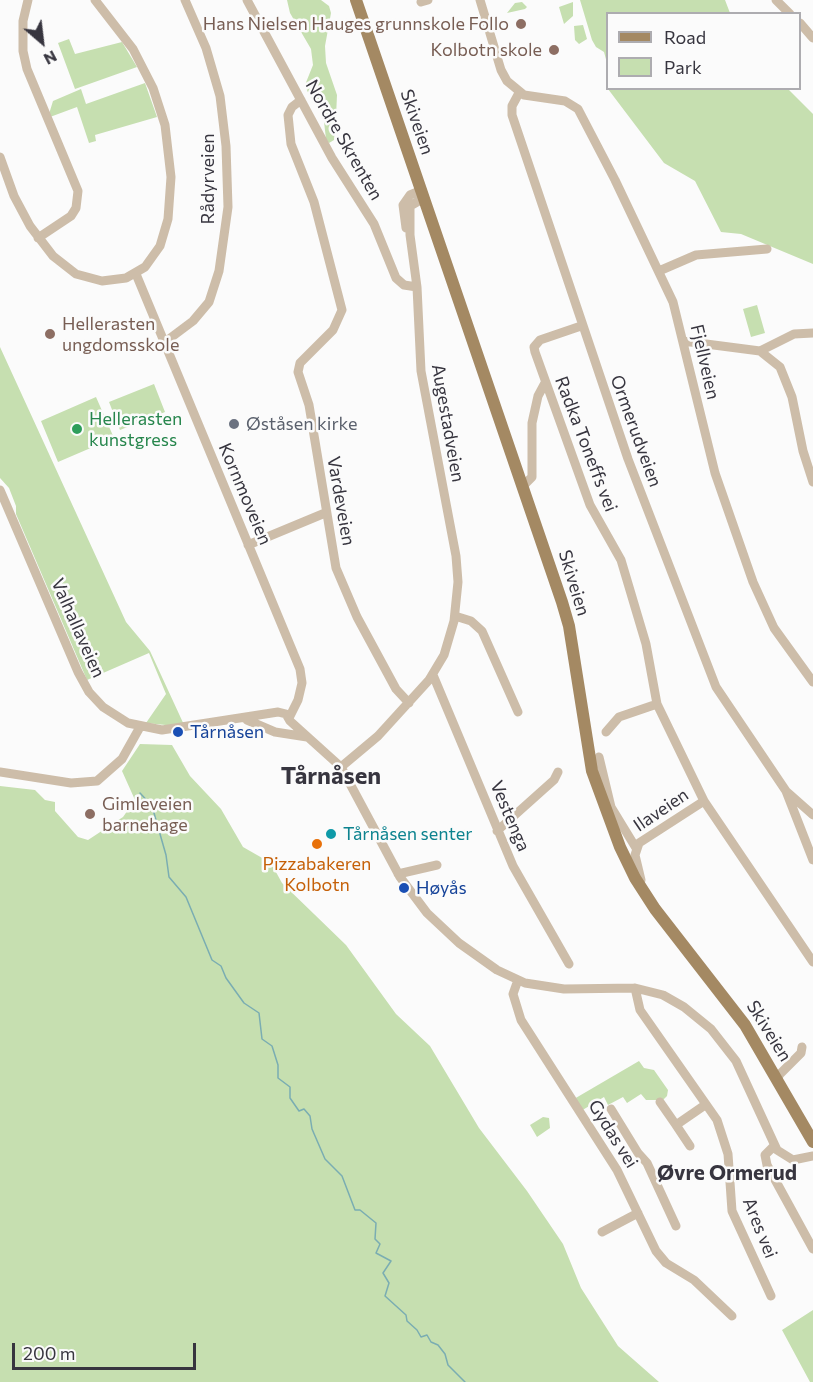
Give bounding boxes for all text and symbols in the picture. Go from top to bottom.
north arrow [12,12,72,72]
legend [606,12,801,90]
place label: Hans Nielsen Hauges grunnskole Follo [203,13,509,35]
marker: Hans Nielsen Hauges grunnskole Follo [514,17,528,31]
text: Road [664,26,706,48]
place label: Kolbotn skole [430,39,542,61]
marker: Kolbotn skole [547,43,561,57]
text: N [41,47,60,70]
text: Park [664,56,702,78]
street label: Nordre Skrenten [301,76,387,204]
street label: Skiveien [396,86,438,158]
street label: Rådyrveien [197,133,219,225]
place label: Hellerasten ungdomsskole [62,313,179,356]
street label: Fjellveien [686,322,724,402]
marker: Hellerasten ungdomsskole [43,327,57,341]
street label: Augestadveien [427,362,469,484]
street label: Ormerudveien [606,372,666,490]
street label: Radka Toneffs vei [550,373,622,515]
place label: Hellerasten kunstgress [89,408,182,450]
place label: Øståsen kirke [246,413,357,435]
marker: Øståsen kirke [227,417,241,431]
marker: Hellerasten kunstgress [70,422,84,436]
street label: Kornmoveien [214,440,276,548]
street label: Vardeveien [323,455,359,547]
street label: Skiveien [554,547,594,619]
street label: Valhallaveien [47,575,109,681]
place label: Tårnåsen [190,721,264,743]
marker: Tårnåsen [171,725,185,739]
district label: Tårnåsen [281,762,381,790]
street label: Vestenga [485,777,535,855]
street label: Ilaveien [629,784,693,836]
place label: Gimleveien barnehage [102,793,192,836]
marker: Gimleveien barnehage [83,807,97,821]
place label: Tårnåsen senter [343,823,473,845]
marker: Tårnåsen senter [324,827,338,841]
marker: Pizzabakeren Kolbotn [310,837,324,851]
place label: Pizzabakeren Kolbotn [263,853,371,896]
place label: Høyås [416,877,467,899]
marker: Høyås [397,881,411,895]
street label: Skiveien [742,997,796,1065]
street label: Gydas vei [584,1096,642,1172]
district label: Øvre Ormerud [657,1160,797,1186]
street label: Ares vei [738,1195,782,1261]
scale bar [15,1331,200,1369]
text: 200 m [23,1342,76,1364]

